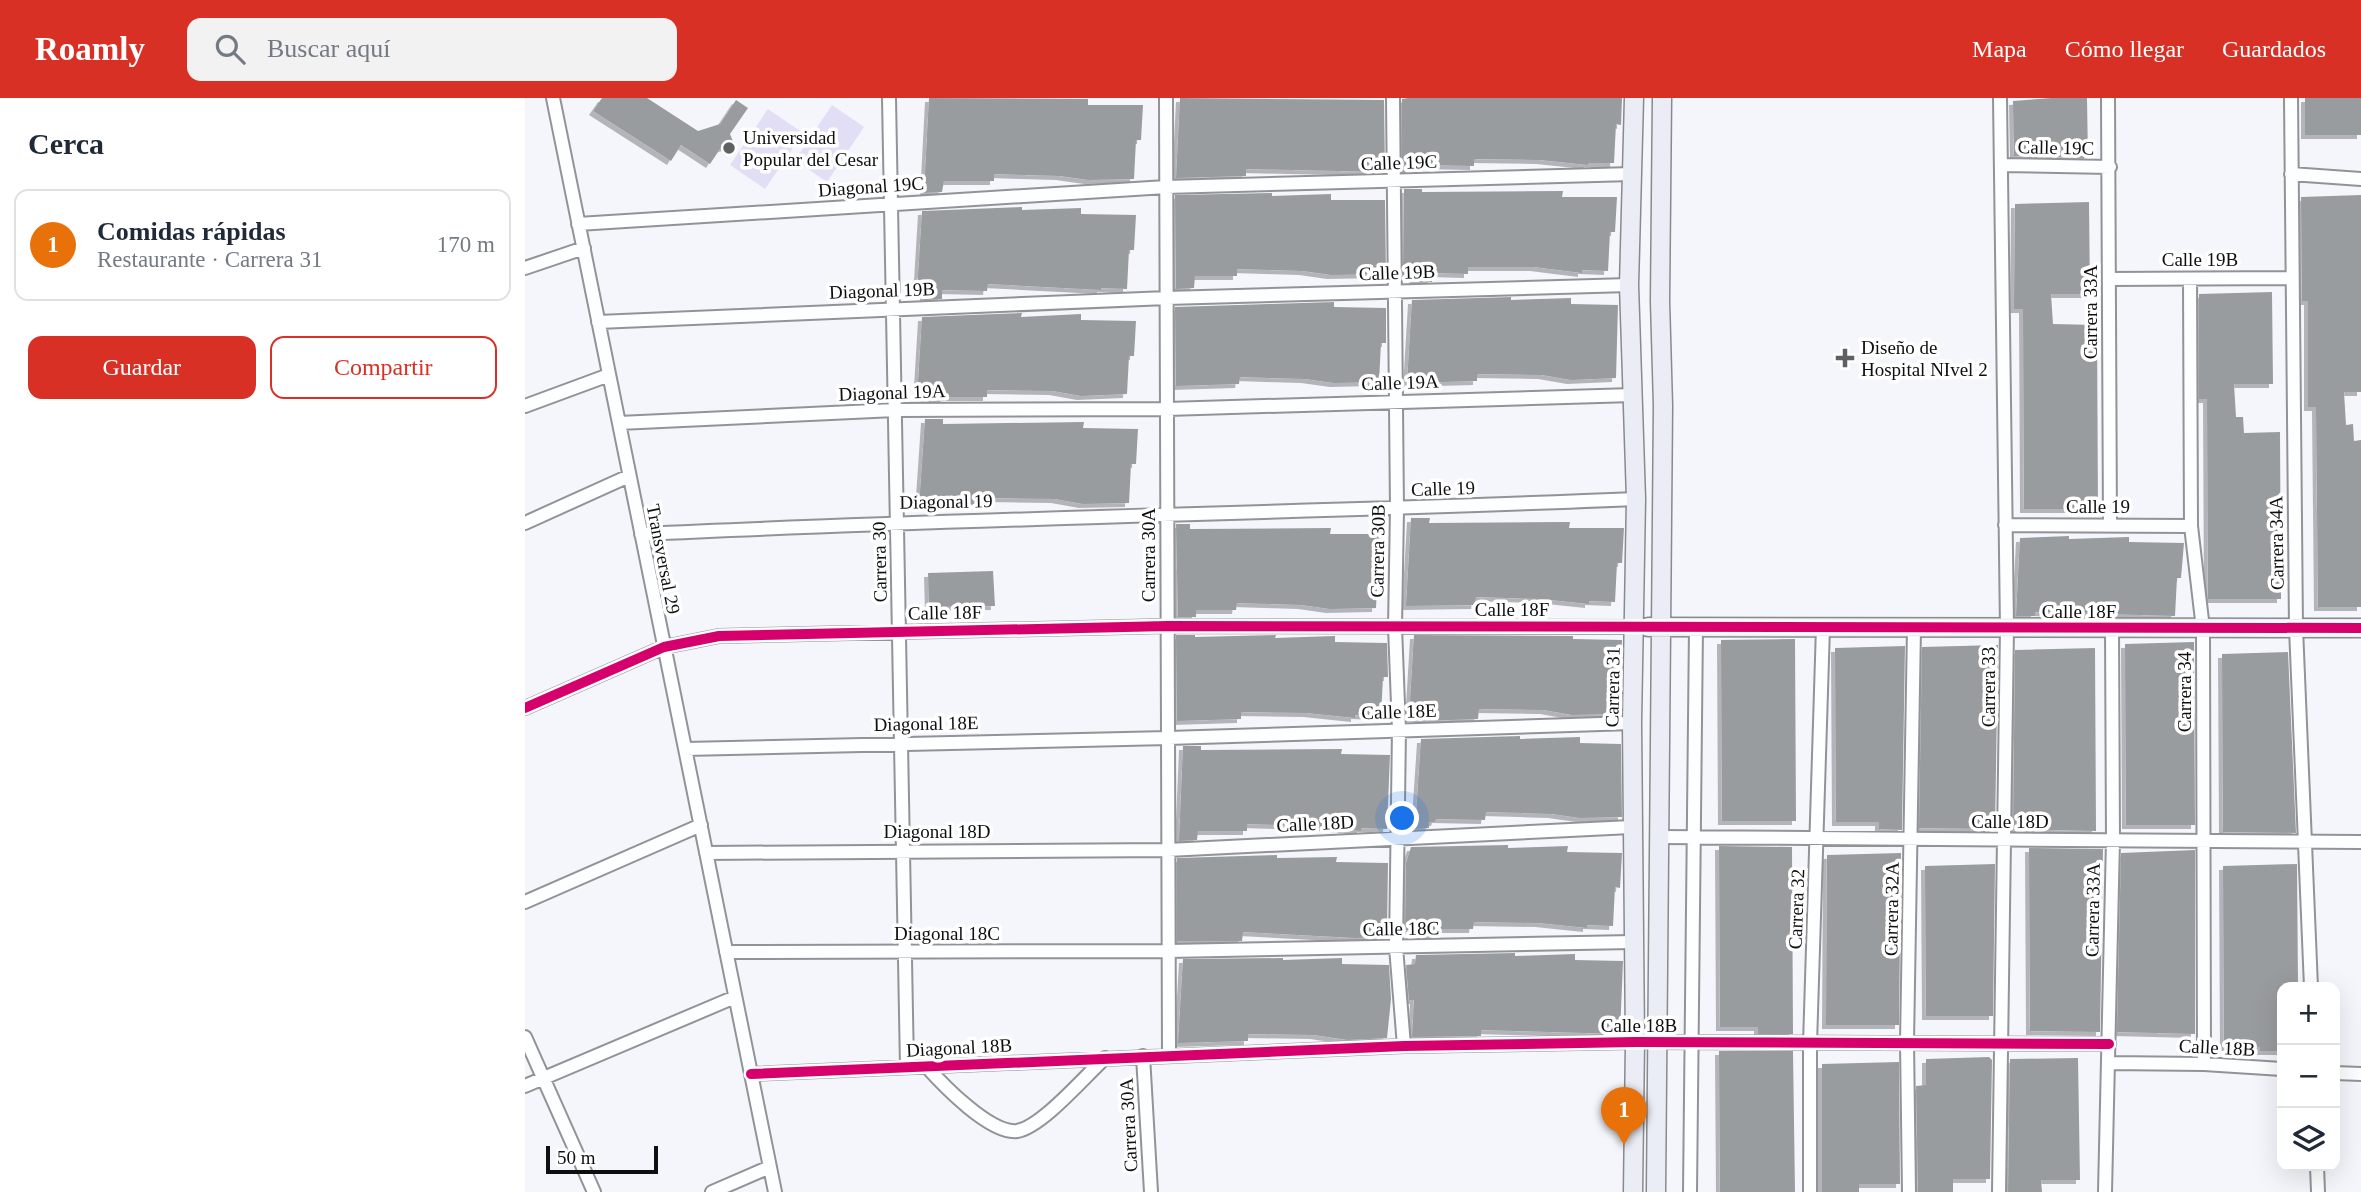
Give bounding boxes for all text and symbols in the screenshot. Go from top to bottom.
search box [187,18,677,81]
icon: search [211,30,249,68]
text: Roamly [35,31,145,67]
text: Buscar aquí [267,34,390,63]
text: Mapa [1972,36,2027,62]
text: Cómo llegar [2065,36,2184,62]
text: Guardados [2222,36,2326,62]
text: Cerca [28,127,104,160]
place label: Universidad Popular del Cesar [743,127,879,170]
street label: Calle 19C [2018,136,2094,159]
marker: Universidad Popular del Cesar [721,140,737,156]
street label: Calle 19C [1360,151,1438,174]
street label: Diagonal 19C [817,172,925,201]
text: Comidas rápidas [97,217,286,246]
text: 1 [47,232,59,257]
text: 170 m [437,232,495,257]
text: Restaurante · Carrera 31 [97,247,322,272]
street label: Calle 19B [2162,249,2238,270]
street label: Calle 19B [1358,261,1436,284]
street label: Carrera 33A [2080,265,2101,359]
street label: Diagonal 19B [829,278,935,303]
button: Guardar [28,336,256,399]
button: Compartir [270,336,497,399]
place label: Diseño de Hospital NIvel 2 [1861,337,1988,380]
marker: Diseño de Hospital NIvel 2 [1835,348,1855,368]
street label: Calle 19A [1361,371,1439,394]
street label: Diagonal 19A [838,380,946,405]
street label: Calle 19 [1411,477,1475,500]
street label: Diagonal 19 [899,490,993,513]
street label: Carrera 34A [2265,495,2288,590]
street label: Calle 19 [2066,496,2130,517]
street label: Transversal 29 [643,502,684,616]
street label: Carrera 30B [1366,504,1389,598]
street label: Carrera 30A [1138,508,1159,602]
street label: Carrera 30 [868,521,891,603]
street label: Calle 18F [1475,599,1549,620]
street label: Calle 18F [908,601,982,624]
street label: Calle 18F [2042,601,2116,622]
street label: Carrera 31 [1601,646,1624,728]
street label: Carrera 33 [1978,647,1999,727]
street label: Carrera 34 [2174,651,2195,732]
street label: Calle 18E [1361,700,1437,723]
street label: Diagonal 18E [873,712,979,735]
your location [1385,801,1419,835]
street label: Calle 18D [1276,811,1354,836]
street label: Calle 18D [1971,811,2049,832]
street label: Diagonal 18D [883,821,991,842]
street label: Carrera 32A [1880,861,1903,956]
street label: Carrera 33A [2081,862,2104,957]
street label: Carrera 32 [1785,868,1808,950]
street label: Calle 18C [1363,917,1439,940]
street label: Diagonal 18C [894,923,1000,944]
map controls [2277,982,2340,1171]
button: + [2277,982,2340,1045]
street label: Calle 18B [1601,1015,1677,1036]
street label: Diagonal 18B [906,1034,1013,1061]
street label: Calle 18B [2178,1035,2256,1060]
button: − [2277,1045,2340,1108]
street label: Carrera 30A [1116,1077,1141,1173]
pin: 1 [1601,1087,1647,1145]
button: layers [2277,1108,2340,1171]
scale bar [546,1143,658,1175]
text: 50 m [557,1147,596,1168]

